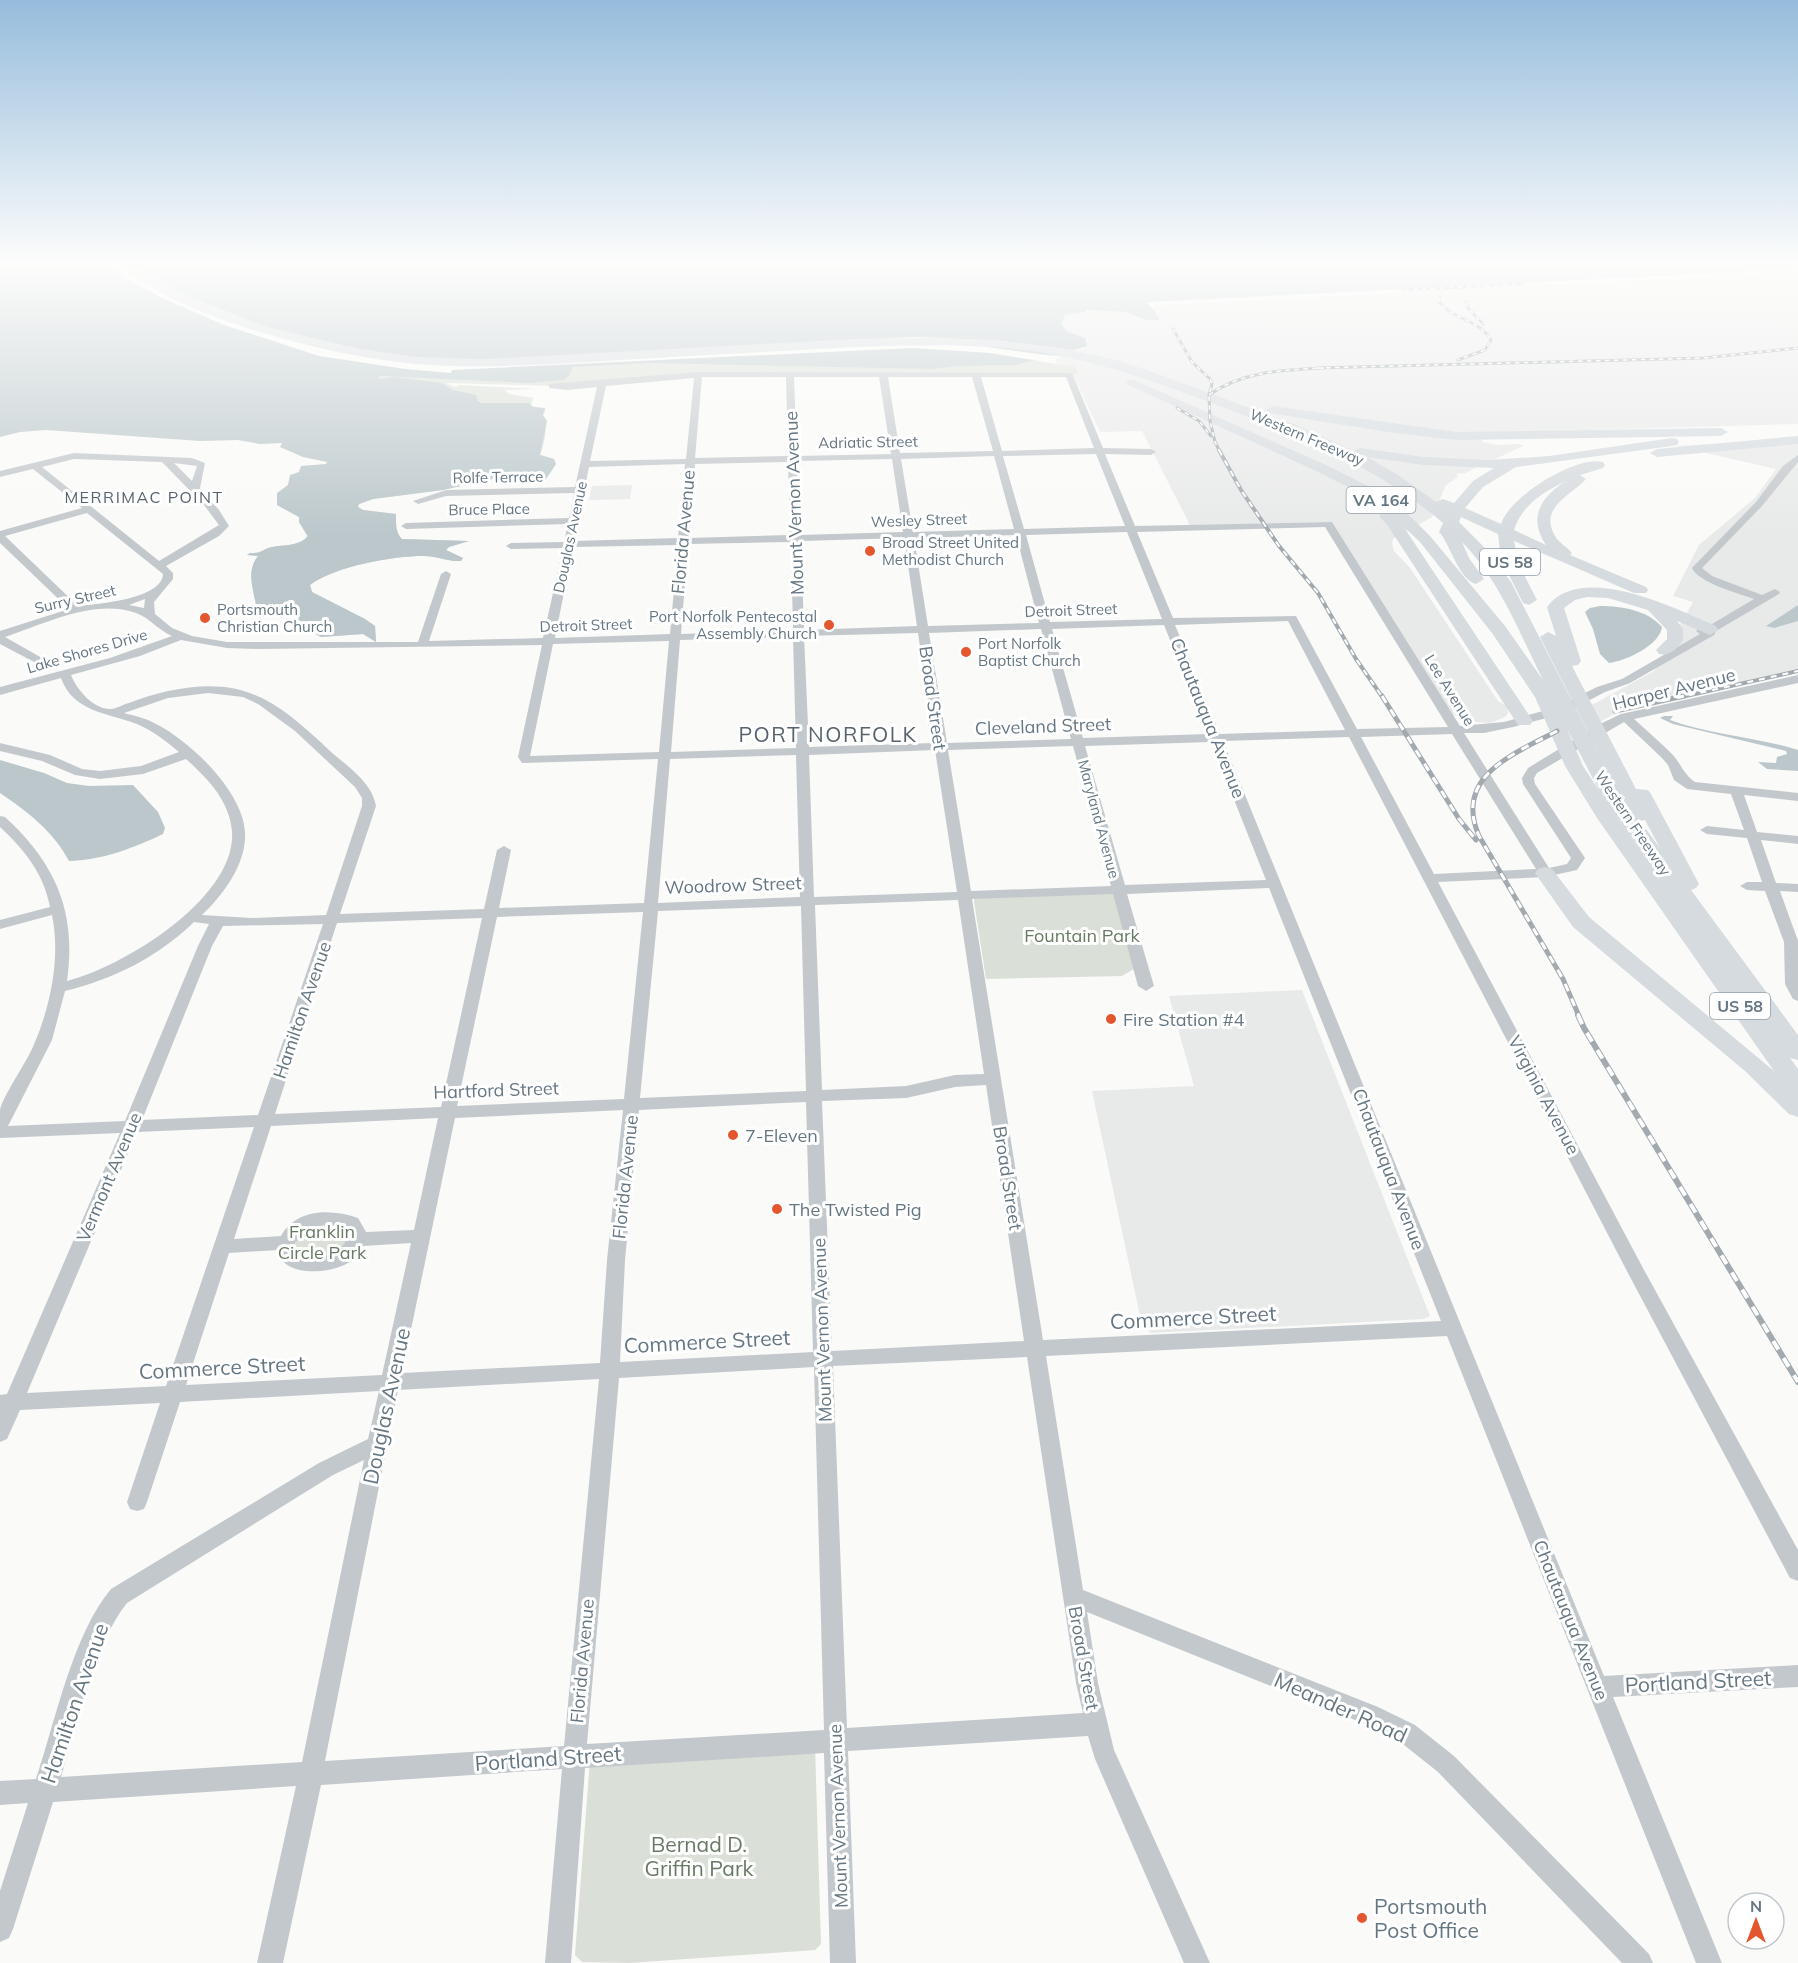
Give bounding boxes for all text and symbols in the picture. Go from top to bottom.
street label: Western Freeway [1247,404,1367,470]
street label: Mount Vernon Avenue [779,411,809,595]
street label: Adriatic Street [818,432,918,452]
street label: Rolfe Terrace [453,467,543,487]
street label: Florida Avenue [666,469,700,595]
street label: Douglas Avenue [549,479,591,595]
district label: MERRIMAC POINT [64,487,224,507]
road number: VA 164 [1346,487,1416,513]
street label: Bruce Place [448,499,530,519]
street label: Wesley Street [870,509,968,531]
place label: Broad Street United Methodist Church [882,533,1019,569]
marker: Broad Street United Methodist Church [863,544,877,558]
road number: US 58 [1480,549,1540,575]
street label: Surry Street [33,580,117,618]
street label: Detroit Street [1024,599,1118,621]
place label: Portsmouth Christian Church [217,600,332,636]
place label: Port Norfolk Pentecostal Assembly Church [649,607,817,643]
marker: Portsmouth Christian Church [198,611,212,625]
street label: Detroit Street [539,614,633,636]
marker: Port Norfolk Pentecostal Assembly Church [822,618,836,632]
street label: Lake Shores Drive [24,625,150,677]
place label: Port Norfolk Baptist Church [978,634,1081,670]
street label: Chautauqua Avenue [1165,634,1251,802]
street label: Broad Street [914,644,952,752]
marker: Port Norfolk Baptist Church [959,645,973,659]
street label: Lee Avenue [1421,651,1479,729]
street label: Harper Avenue [1610,663,1738,715]
street label: Cleveland Street [974,712,1112,740]
district label: PORT NORFOLK [739,721,917,747]
street label: Maryland Avenue [1074,757,1124,881]
street label: Western Freeway [1591,767,1675,879]
street label: Woodrow Street [664,871,802,899]
park label: Fountain Park [1024,924,1140,947]
street label: Hamilton Avenue [268,938,336,1082]
road number: US 58 [1710,993,1770,1019]
place label: Fire Station #4 [1123,1008,1244,1031]
marker: Fire Station #4 [1104,1012,1118,1026]
street label: Virginia Avenue [1503,1032,1585,1158]
street label: Hartford Street [433,1076,559,1104]
street label: Chautauqua Avenue [1348,1085,1430,1253]
street label: Vermont Avenue [71,1109,147,1245]
street label: Florida Avenue [607,1114,643,1240]
place label: 7-Eleven [745,1124,818,1147]
street label: Broad Street [988,1124,1028,1232]
marker: 7-Eleven [726,1128,740,1142]
place label: The Twisted Pig [789,1198,922,1221]
marker: The Twisted Pig [770,1202,784,1216]
park label: Franklin Circle Park [278,1220,367,1264]
street label: Mount Vernon Avenue [807,1238,837,1422]
street label: Commerce Street [1109,1300,1277,1334]
street label: Commerce Street [623,1324,791,1358]
street label: Douglas Avenue [357,1325,415,1487]
street label: Commerce Street [138,1350,306,1384]
street label: Chautauqua Avenue [1528,1536,1614,1704]
street label: Florida Avenue [565,1598,599,1724]
street label: Broad Street [1064,1604,1104,1712]
street label: Hamilton Avenue [34,1620,114,1786]
street label: Portland Street [1624,1664,1772,1698]
street label: Meander Road [1270,1666,1412,1748]
street label: Mount Vernon Avenue [823,1724,853,1908]
street label: Portland Street [474,1740,622,1776]
park label: Bernad D. Griffin Park [645,1831,754,1881]
north arrow [1726,1891,1786,1951]
place label: Portsmouth Post Office [1374,1893,1487,1943]
text: N [1750,1896,1762,1916]
marker: Portsmouth Post Office [1355,1911,1369,1925]

